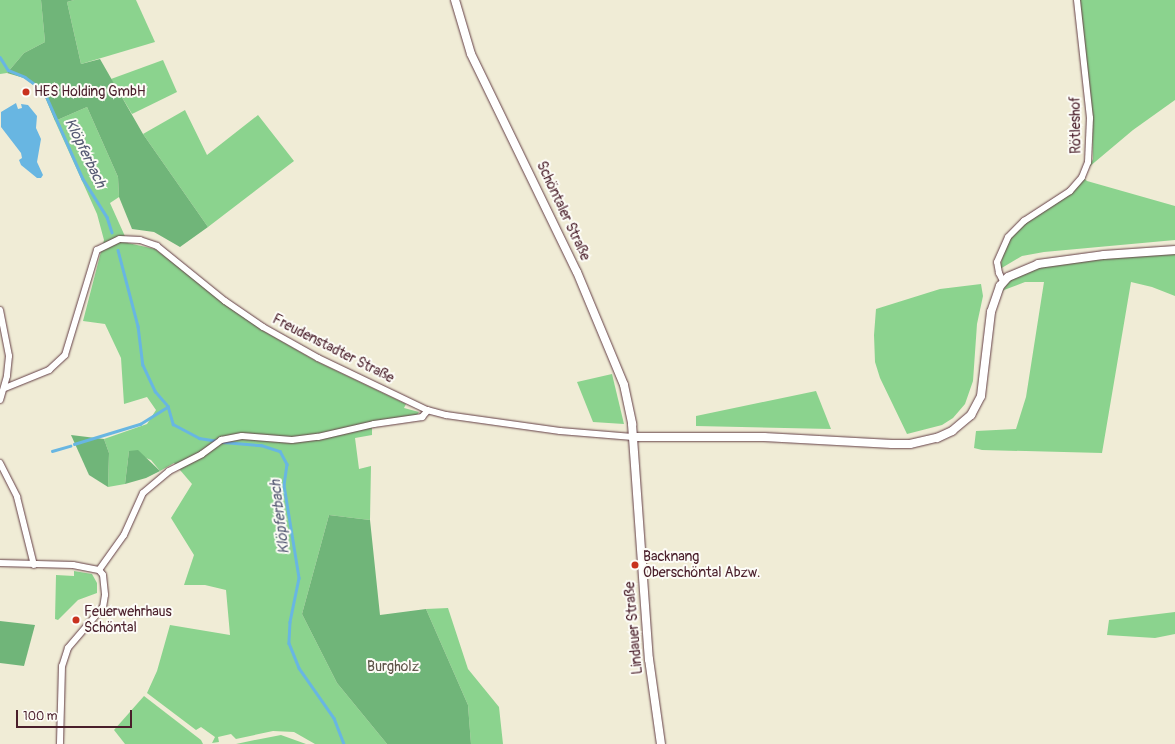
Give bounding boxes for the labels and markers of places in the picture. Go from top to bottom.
place label: HES Holding GmbH [34,84,146,100]
marker: HES Holding GmbH [21,87,31,97]
place label: Backnang Oberschöntal Abzw. [643,549,760,582]
marker: Backnang Oberschöntal Abzw. [630,560,640,570]
place label: Feuerwehrhaus Schöntal [84,604,172,636]
marker: Feuerwehrhaus Schöntal [71,615,81,625]

